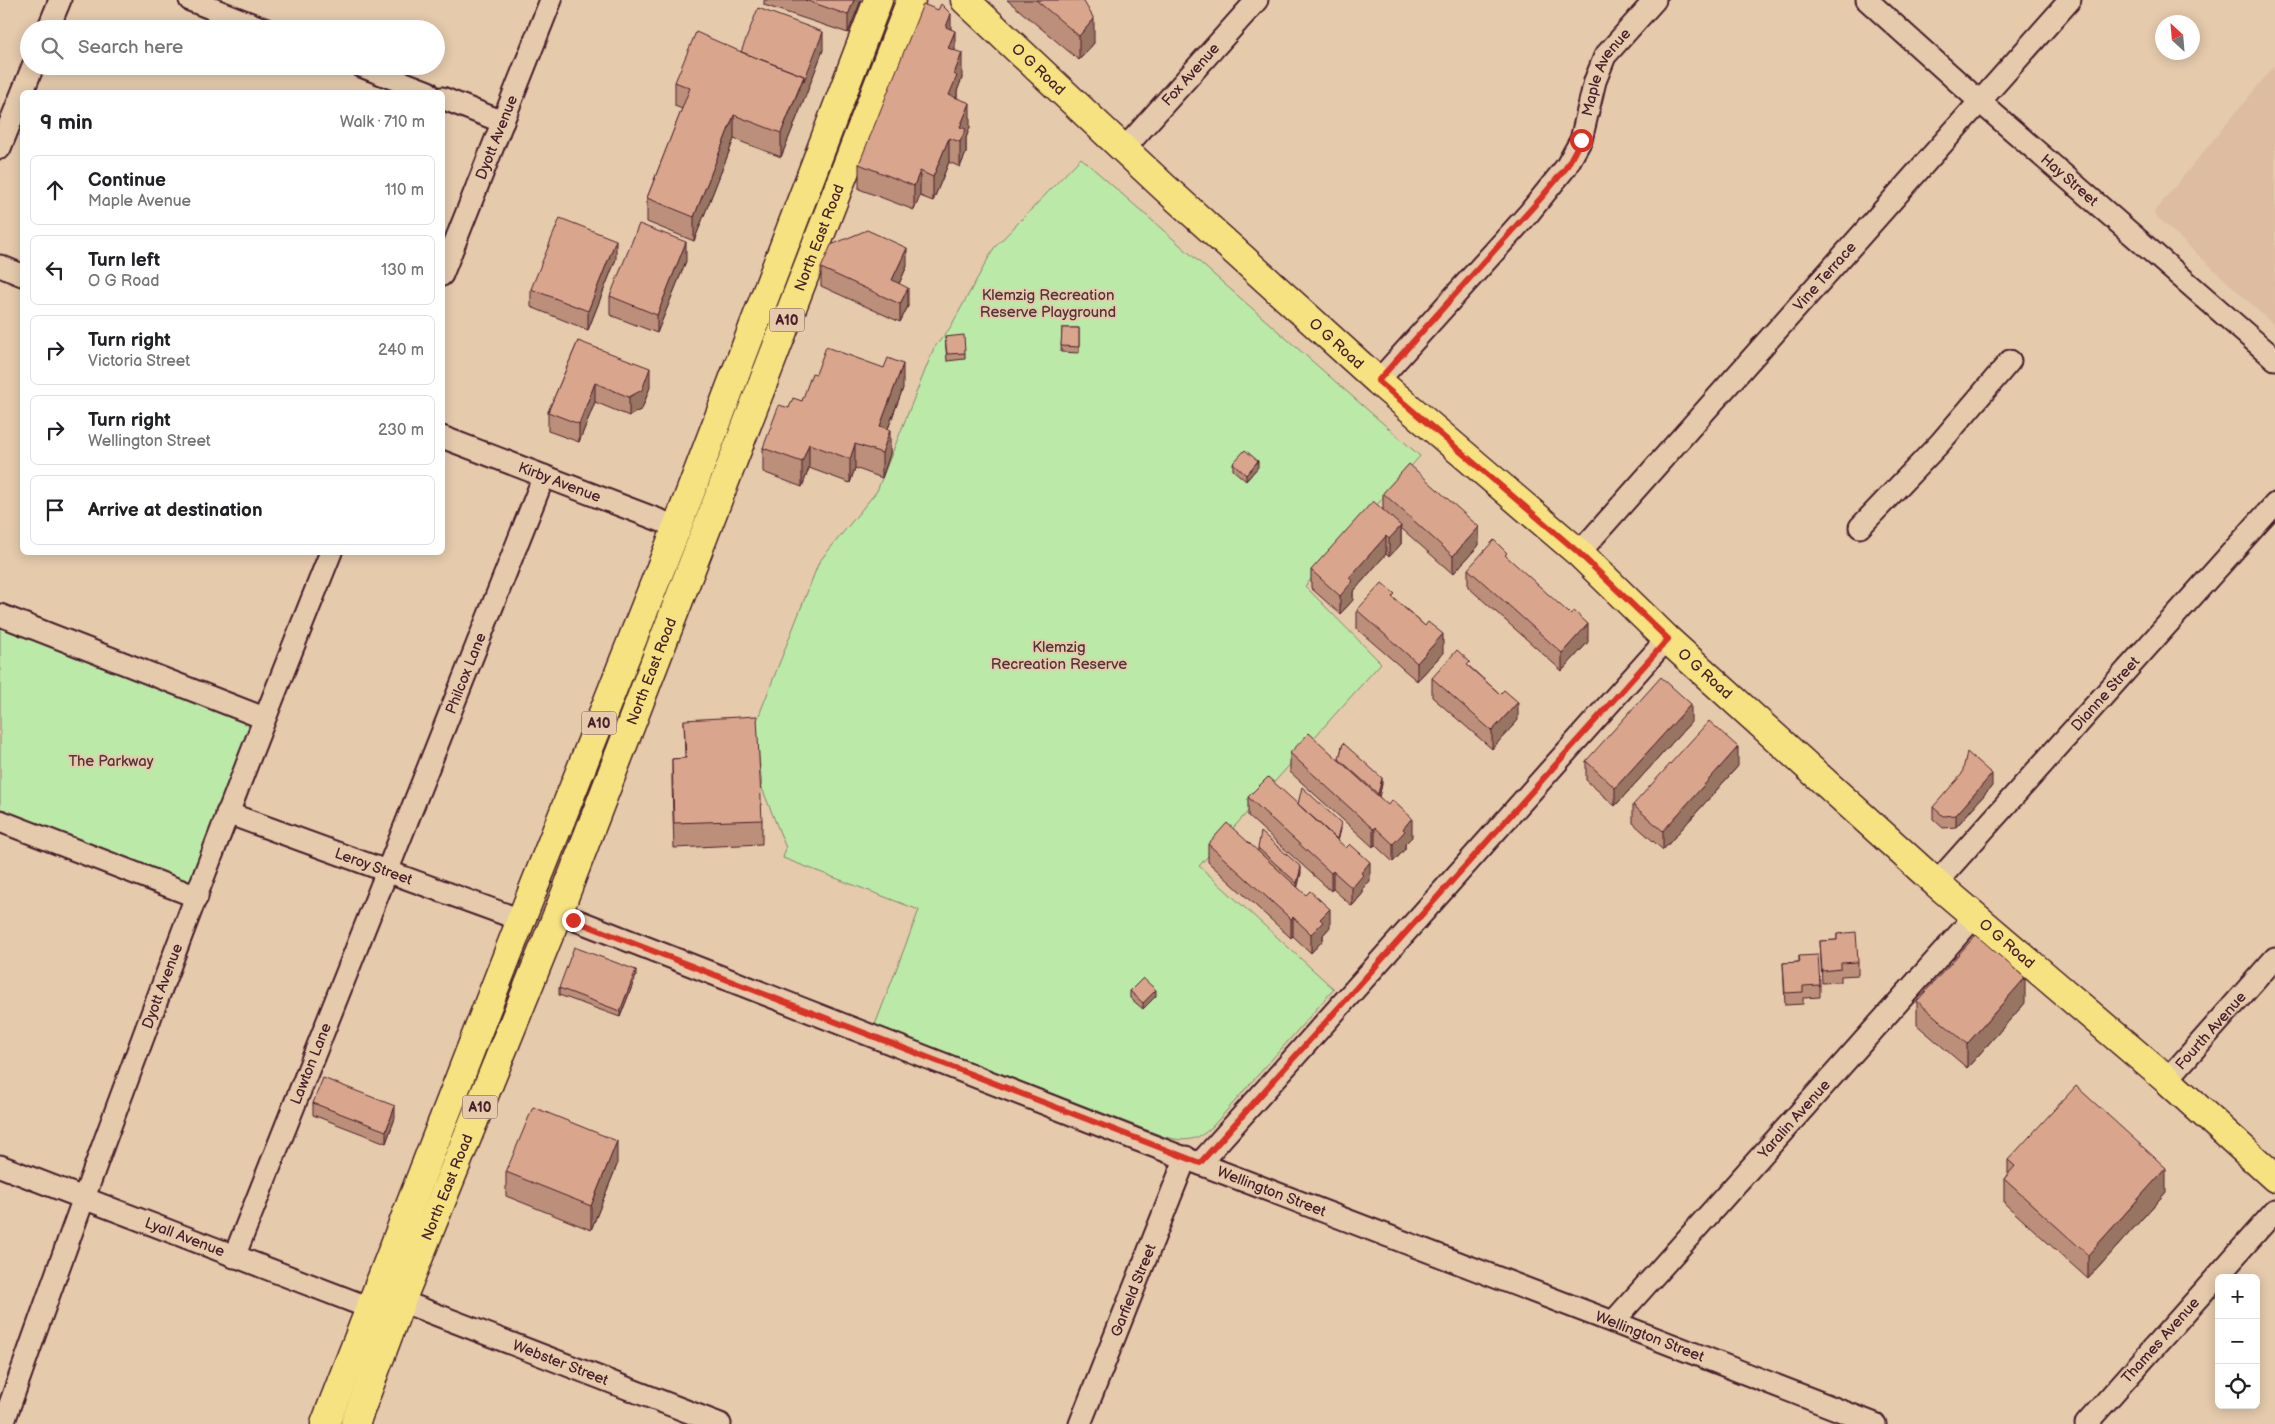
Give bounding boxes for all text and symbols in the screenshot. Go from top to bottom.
north arrow [2155,15,2200,60]
search box [20,20,445,75]
street label: Maple Avenue [1578,25,1635,118]
icon: search [38,34,66,62]
text: Search here [78,36,183,59]
street label: Fox Avenue [1158,39,1224,110]
street label: O G Road [1007,40,1069,99]
street label: Dyott Avenue [472,92,522,183]
text: 9 min [40,110,93,135]
text: Walk · 710 m [340,113,425,132]
route start [1570,129,1593,152]
street label: Hay Street [2037,150,2102,211]
text: Continue [88,169,166,192]
icon: ahead [41,176,69,204]
text: 110 m [385,181,424,200]
street label: North East Road [790,182,849,294]
text: Maple Avenue [88,192,191,211]
street label: Vine Terrace [1789,238,1861,315]
text: Turn left [88,249,160,272]
icon: left [41,256,69,284]
text: 130 m [381,261,424,280]
text: O G Road [88,272,160,291]
park label: Klemzig Recreation Reserve Playground [980,286,1116,322]
road number: A10 [770,308,804,332]
street label: O G Road [1305,314,1367,373]
text: Turn right [88,329,171,352]
icon: right [41,336,69,364]
text: 240 m [378,341,424,360]
text: Victoria Street [88,352,190,371]
text: Turn right [88,409,171,432]
icon: right [41,416,69,444]
text: 230 m [378,421,424,440]
text: Wellington Street [88,432,211,451]
street label: Kirby Avenue [515,458,604,507]
icon: arrive [41,496,69,524]
text: Arrive at destination [88,499,263,522]
street label: North East Road [623,615,681,728]
street label: Philcox Lane [442,630,491,717]
park label: Klemzig Recreation Reserve [991,638,1127,674]
street label: O G Road [1674,644,1736,704]
street label: Dianne Street [2067,652,2144,735]
road number: A10 [582,711,616,734]
park label: The Parkway [68,752,154,771]
street label: Leroy Street [332,844,415,890]
route end [562,909,585,932]
street label: O G Road [1975,915,2038,973]
street label: Dyott Avenue [138,941,187,1031]
street label: Fourth Avenue [2171,988,2251,1074]
street label: Lawton Lane [286,1020,336,1107]
street label: Yaralin Avenue [1754,1076,1835,1163]
road number: A10 [462,1096,498,1118]
street label: North East Road [417,1131,478,1243]
street label: Wellington Street [1214,1162,1329,1221]
street label: Lyall Avenue [142,1213,227,1261]
street label: Garfield Street [1107,1241,1161,1340]
map controls [2215,1274,2260,1409]
button: + [2215,1274,2260,1319]
street label: Thames Avenue [2118,1294,2204,1387]
street label: Wellington Street [1592,1307,1707,1367]
button: − [2215,1319,2260,1364]
street label: Webster Street [510,1336,611,1390]
button: locate [2215,1364,2260,1409]

